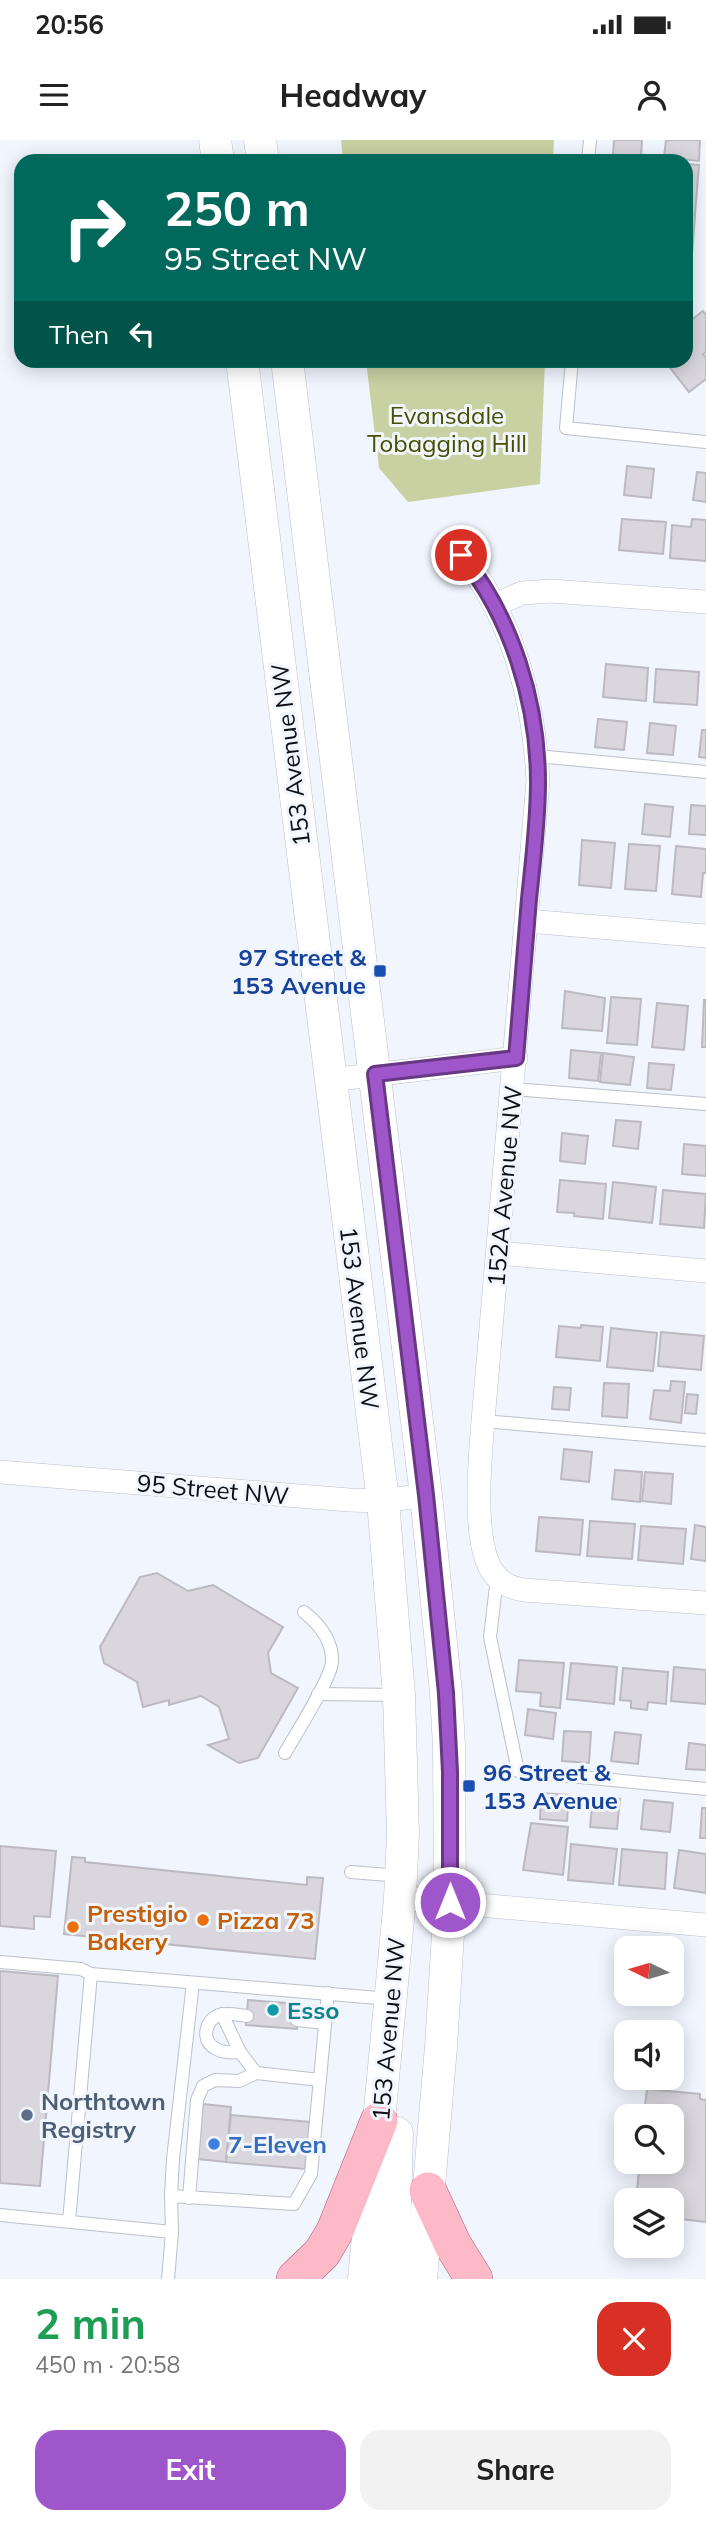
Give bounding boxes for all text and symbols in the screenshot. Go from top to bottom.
text: 20:56 [35,8,104,41]
text: Headway [280,75,426,115]
icon: menu [35,76,73,114]
icon: person [633,76,671,114]
text: 250 m [164,177,310,238]
icon: right [49,182,140,273]
text: 95 Street NW [164,238,367,278]
icon: left [123,315,161,353]
text: Then [49,318,109,351]
park label: Evansdale Tobagging Hill [367,400,527,458]
pin [431,525,491,585]
icon: arrive [442,536,480,574]
street label: 153 Avenue NW [264,662,316,848]
place label: 97 Street & 153 Avenue [231,942,366,1000]
marker: 97 Street & 153 Avenue [372,963,388,979]
street label: 152A Avenue NW [480,1084,528,1288]
street label: 153 Avenue NW [334,1225,386,1411]
street label: 95 Street NW [136,1467,290,1511]
place label: 96 Street & 153 Avenue [483,1757,618,1815]
marker: 96 Street & 153 Avenue [461,1778,477,1794]
position arrow [413,1865,487,1939]
place label: Prestigio Bakery [87,1898,188,1956]
place label: Pizza 73 [217,1905,315,1935]
marker: Pizza 73 [195,1912,211,1928]
marker: Prestigio Bakery [65,1919,81,1935]
street label: 153 Avenue NW [365,1936,411,2122]
north arrow [614,1936,684,2006]
map controls [614,1936,684,2258]
place label: Esso [287,1995,339,2025]
marker: Esso [265,2002,281,2018]
button: sound [614,2020,684,2090]
place label: Northtown Registry [41,2086,166,2144]
button: search [614,2104,684,2174]
marker: Northtown Registry [19,2107,35,2123]
place label: 7-Eleven [228,2129,327,2159]
marker: 7-Eleven [206,2136,222,2152]
button: layers [614,2188,684,2258]
text: 2 min [35,2297,146,2350]
button: close [597,2302,671,2376]
text: 450 m · 20:58 [35,2350,180,2379]
button: Exit [35,2430,346,2510]
button: Share [360,2430,671,2510]

